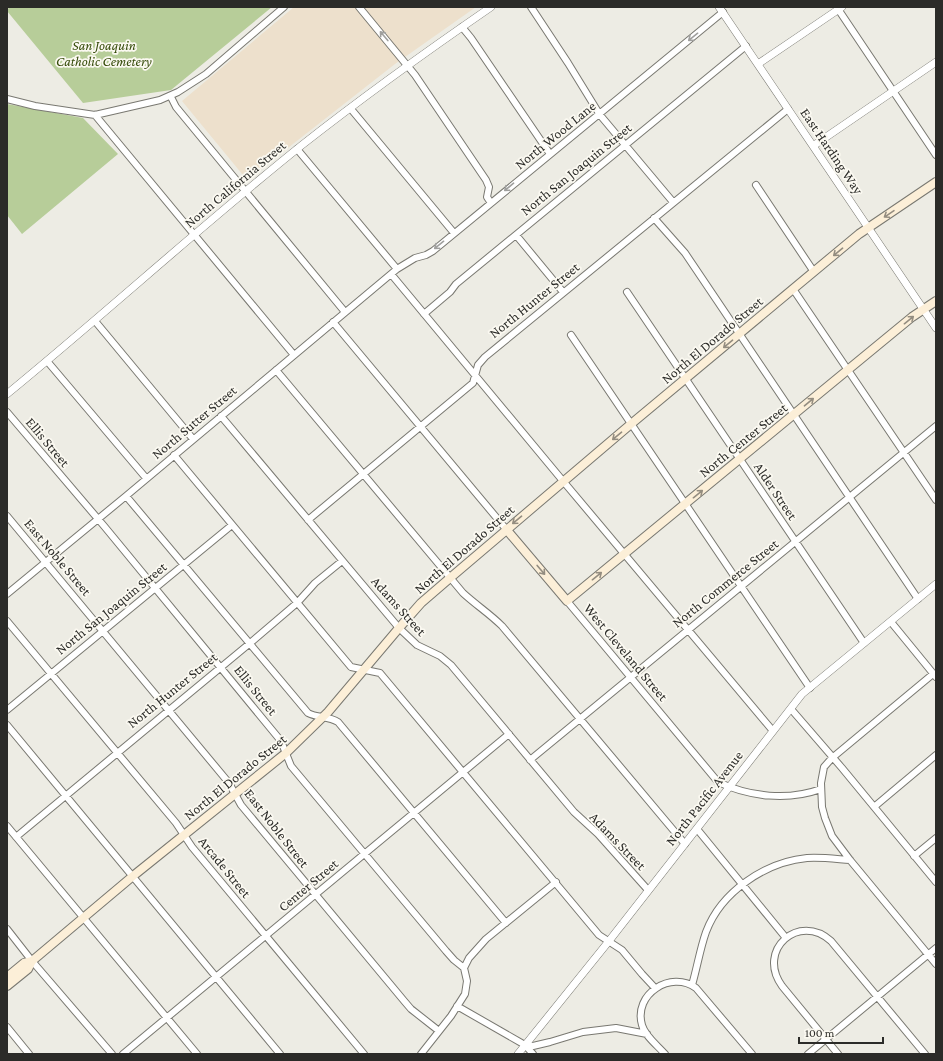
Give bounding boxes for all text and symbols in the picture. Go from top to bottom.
one-way arrow [380,31,389,42]
one-way arrow [687,33,698,41]
park label: San Joaquin Catholic Cemetery [56,37,152,69]
street label: North Wood Lane [511,98,599,172]
street label: East Harding Way [797,105,867,197]
street label: North San Joaquin Street [517,119,635,219]
street label: North California Street [181,137,289,231]
one-way arrow [504,183,515,192]
one-way arrow [883,210,894,218]
one-way arrow [434,241,445,250]
one-way arrow [833,247,843,256]
street label: North Hunter Street [486,259,582,341]
street label: North El Dorado Street [658,293,766,387]
one-way arrow [904,316,915,324]
one-way arrow [722,340,733,349]
street label: North Sutter Street [148,382,240,462]
one-way arrow [803,398,814,407]
street label: North Center Street [696,399,791,480]
street label: Ellis Street [23,414,73,470]
one-way arrow [611,431,622,440]
street label: Alder Street [751,459,801,523]
one-way arrow [692,490,703,498]
street label: North El Dorado Street [411,501,517,597]
street label: East Noble Street [21,515,95,599]
one-way arrow [512,515,523,524]
street label: North Commerce Street [669,535,781,631]
street label: North San Joaquin Street [52,558,170,658]
one-way arrow [536,564,545,575]
one-way arrow [592,572,602,581]
street label: Adams Street [368,573,430,639]
street label: West Cleveland Street [581,600,672,704]
street label: North Hunter Street [124,649,220,731]
street label: Ellis Street [231,662,281,718]
street label: North El Dorado Street [181,731,290,823]
street label: North Pacific Avenue [662,747,746,849]
street label: East Noble Street [241,786,313,871]
street label: Adams Street [587,809,650,873]
street label: Arcade Street [196,833,255,901]
street label: Center Street [275,855,341,915]
scale bar [799,1019,883,1045]
text: 100 m [805,1026,835,1040]

